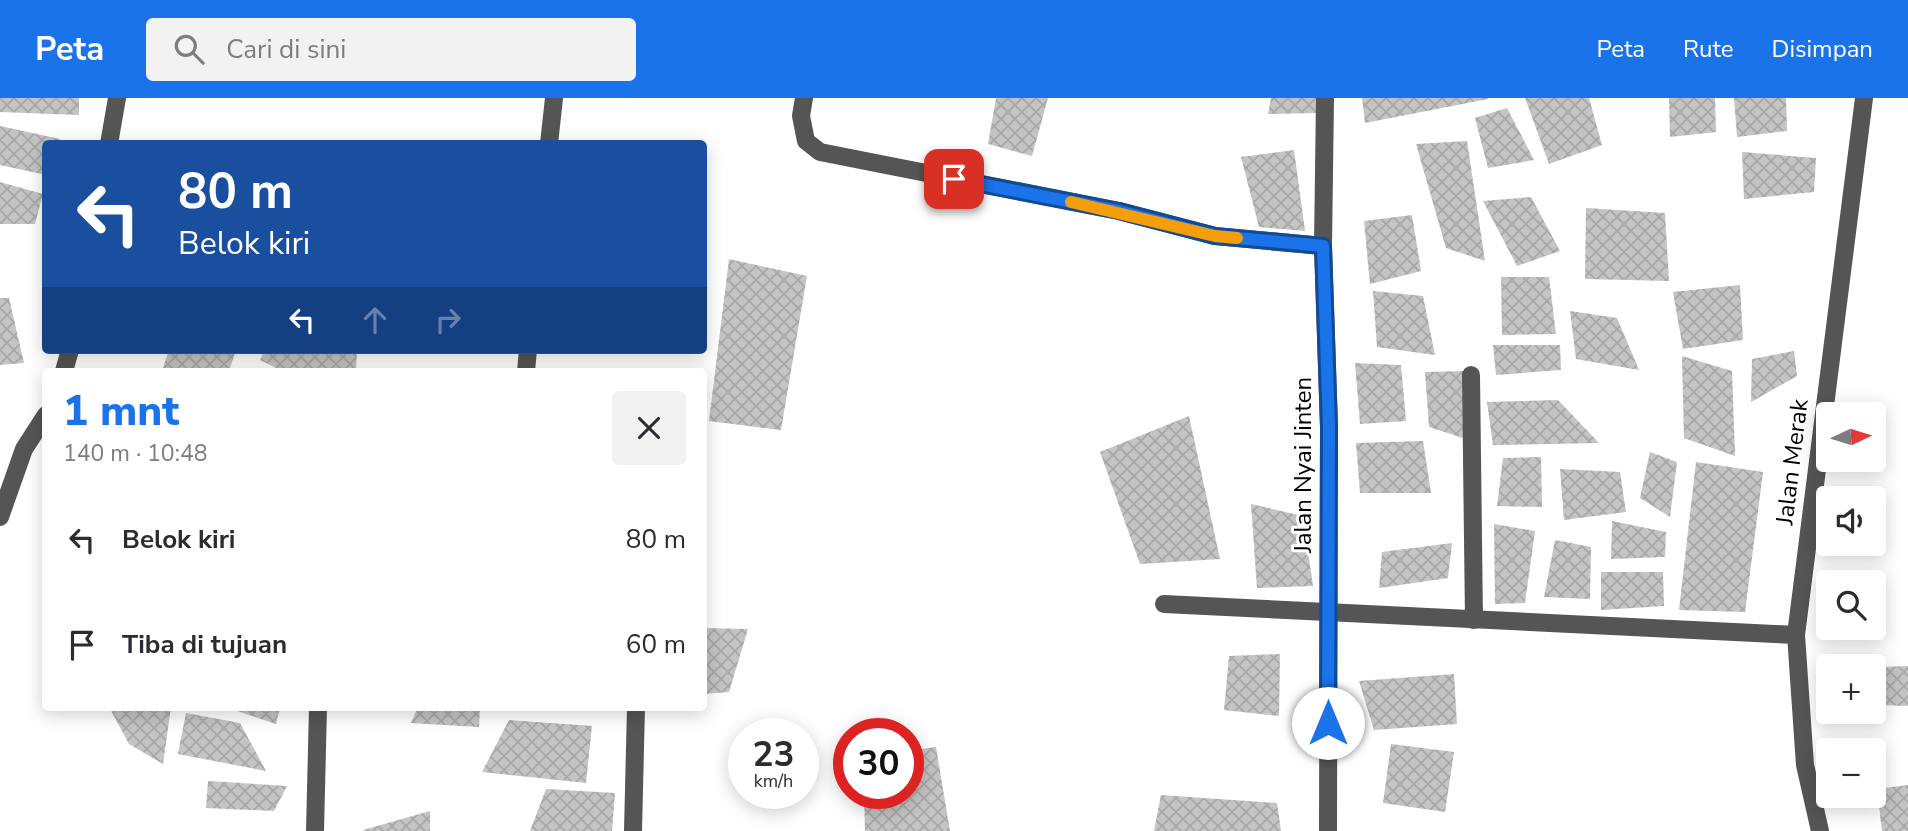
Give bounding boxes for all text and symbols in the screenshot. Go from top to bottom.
search box [146,18,636,81]
text: Peta [35,27,104,72]
icon: search [170,30,208,68]
text: Cari di sini [226,32,346,67]
text: Peta [1596,33,1645,65]
text: Rute [1683,33,1734,65]
text: Disimpan [1772,33,1873,65]
pin [924,149,984,209]
text: 80 m [178,158,293,225]
icon: arrive [935,160,973,198]
icon: left [63,168,154,259]
text: Belok kiri [178,222,310,265]
icon: left [283,301,321,339]
icon: ahead [356,301,394,339]
icon: right [429,301,467,339]
street label: Jalan Nyai Jinten [1287,377,1319,554]
text: 1 mnt [63,383,179,440]
button: close [612,391,686,465]
street label: Jalan Merak [1768,396,1816,528]
north arrow [1816,402,1886,472]
map controls [1816,402,1886,808]
text: 140 m · 10:48 [63,438,208,469]
button: sound [1816,486,1886,556]
icon: left [63,521,101,559]
text: Belok kiri [122,522,235,557]
text: 80 m [626,522,686,557]
button: search [1816,570,1886,640]
icon: arrive [63,626,101,664]
text: Tiba di tujuan [122,627,287,662]
text: 60 m [626,627,686,662]
button: + [1816,654,1886,724]
position arrow [1291,686,1365,760]
speed limit sign: 30 [833,718,924,809]
text: 23 [752,731,795,778]
button: − [1816,738,1886,808]
text: km/h [754,769,793,793]

